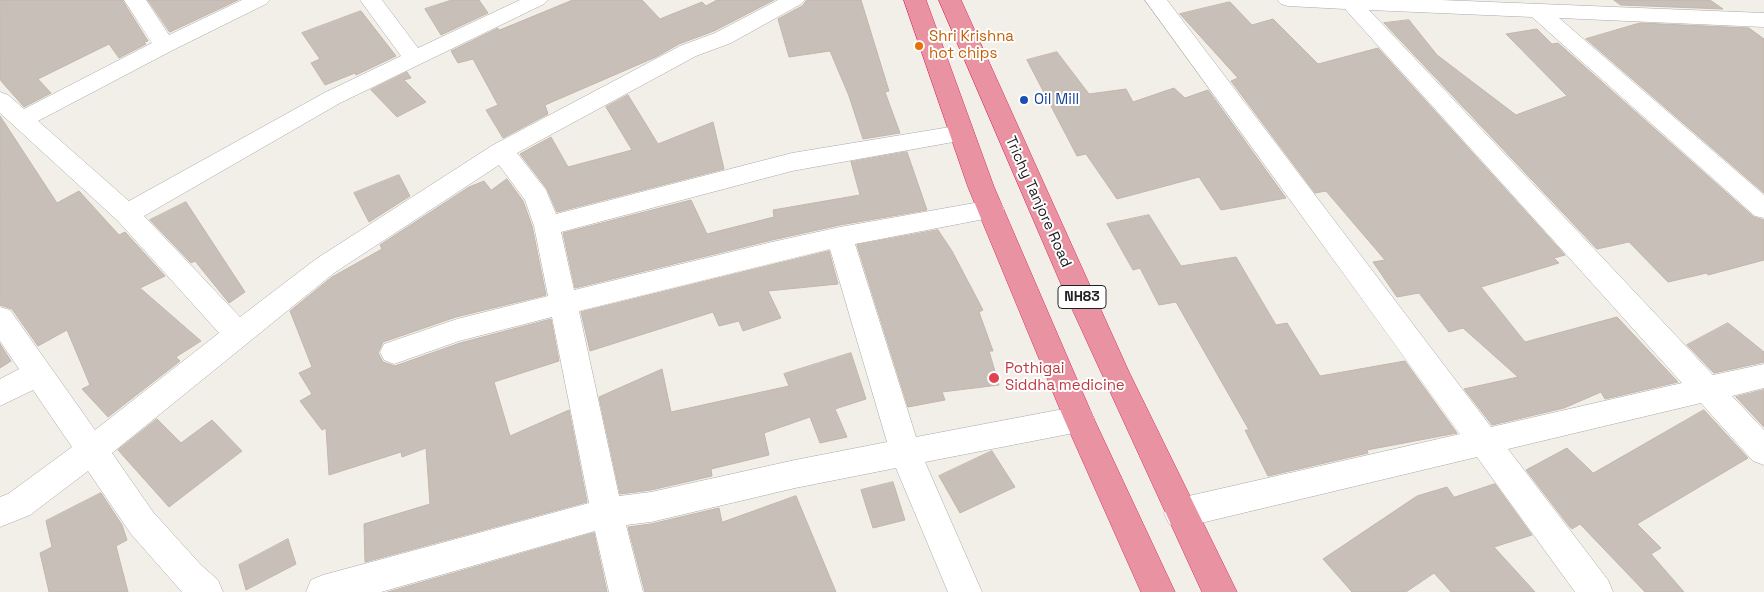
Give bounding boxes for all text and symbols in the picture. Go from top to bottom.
place label: Shri Krishna hot chips [929,28,1014,63]
marker: Shri Krishna hot chips [913,40,925,52]
place label: Oil Mill [1034,91,1079,109]
marker: Oil Mill [1018,94,1030,106]
street label: Trichy Tanjore Road [1001,134,1075,270]
road number: NH83 [1058,286,1106,308]
place label: Pothigai Siddha medicine [1005,360,1125,395]
marker: Pothigai Siddha medicine [987,371,1001,385]

